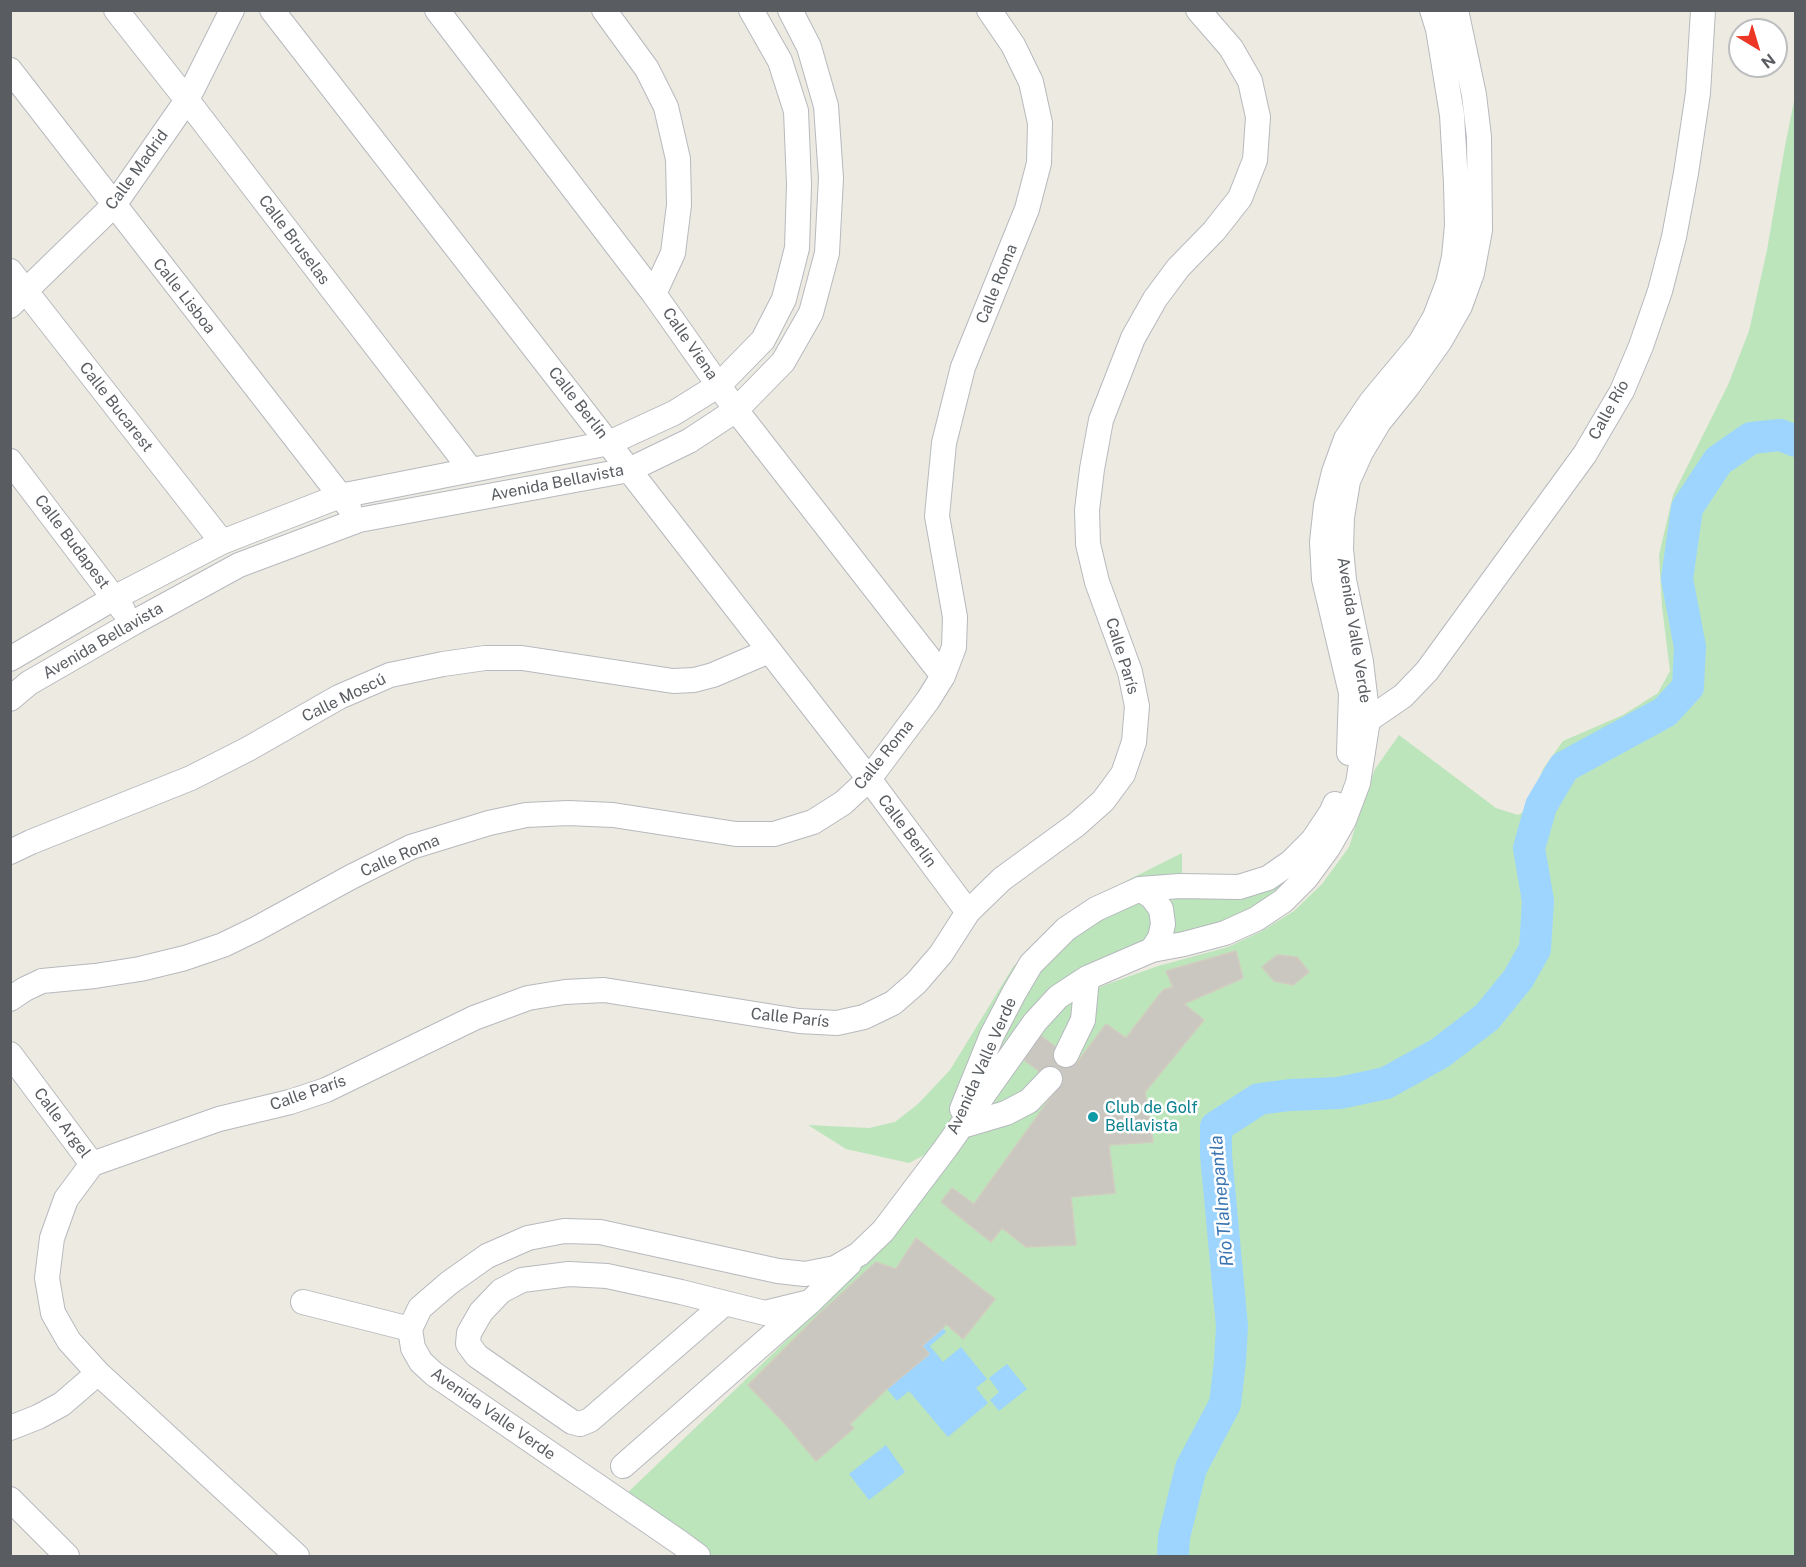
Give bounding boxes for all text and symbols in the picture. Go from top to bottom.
north arrow [1728,18,1788,78]
text: N [1757,50,1779,72]
street label: Calle Madrid [102,126,172,214]
street label: Calle Bruselas [254,192,334,288]
street label: Calle Roma [972,241,1022,327]
street label: Calle Lisboa [149,254,219,338]
street label: Calle Viena [658,304,722,384]
street label: Calle Bucarest [75,358,157,456]
street label: Calle Berlín [544,363,612,443]
street label: Calle Río [1585,377,1633,443]
street label: Avenida Bellavista [489,461,625,505]
street label: Calle Budapest [30,491,114,593]
street label: Avenida Valle Verde [1333,556,1375,704]
street label: Avenida Bellavista [39,599,167,683]
street label: Calle París [1101,615,1143,697]
street label: Calle Moscú [299,669,389,727]
street label: Calle Roma [850,716,918,794]
street label: Calle Berlín [874,791,940,871]
street label: Calle Roma [358,831,442,881]
street label: Avenida Valle Verde [943,995,1021,1137]
street label: Calle París [750,1004,830,1032]
street label: Calle París [268,1071,348,1115]
street label: Calle Argel [29,1084,95,1162]
place label: Club de Golf Bellavista [1105,1098,1198,1136]
marker: Club de Golf Bellavista [1086,1110,1100,1124]
water label: Río Tlalnepantla [1206,1135,1238,1267]
street label: Avenida Valle Verde [427,1364,559,1464]

